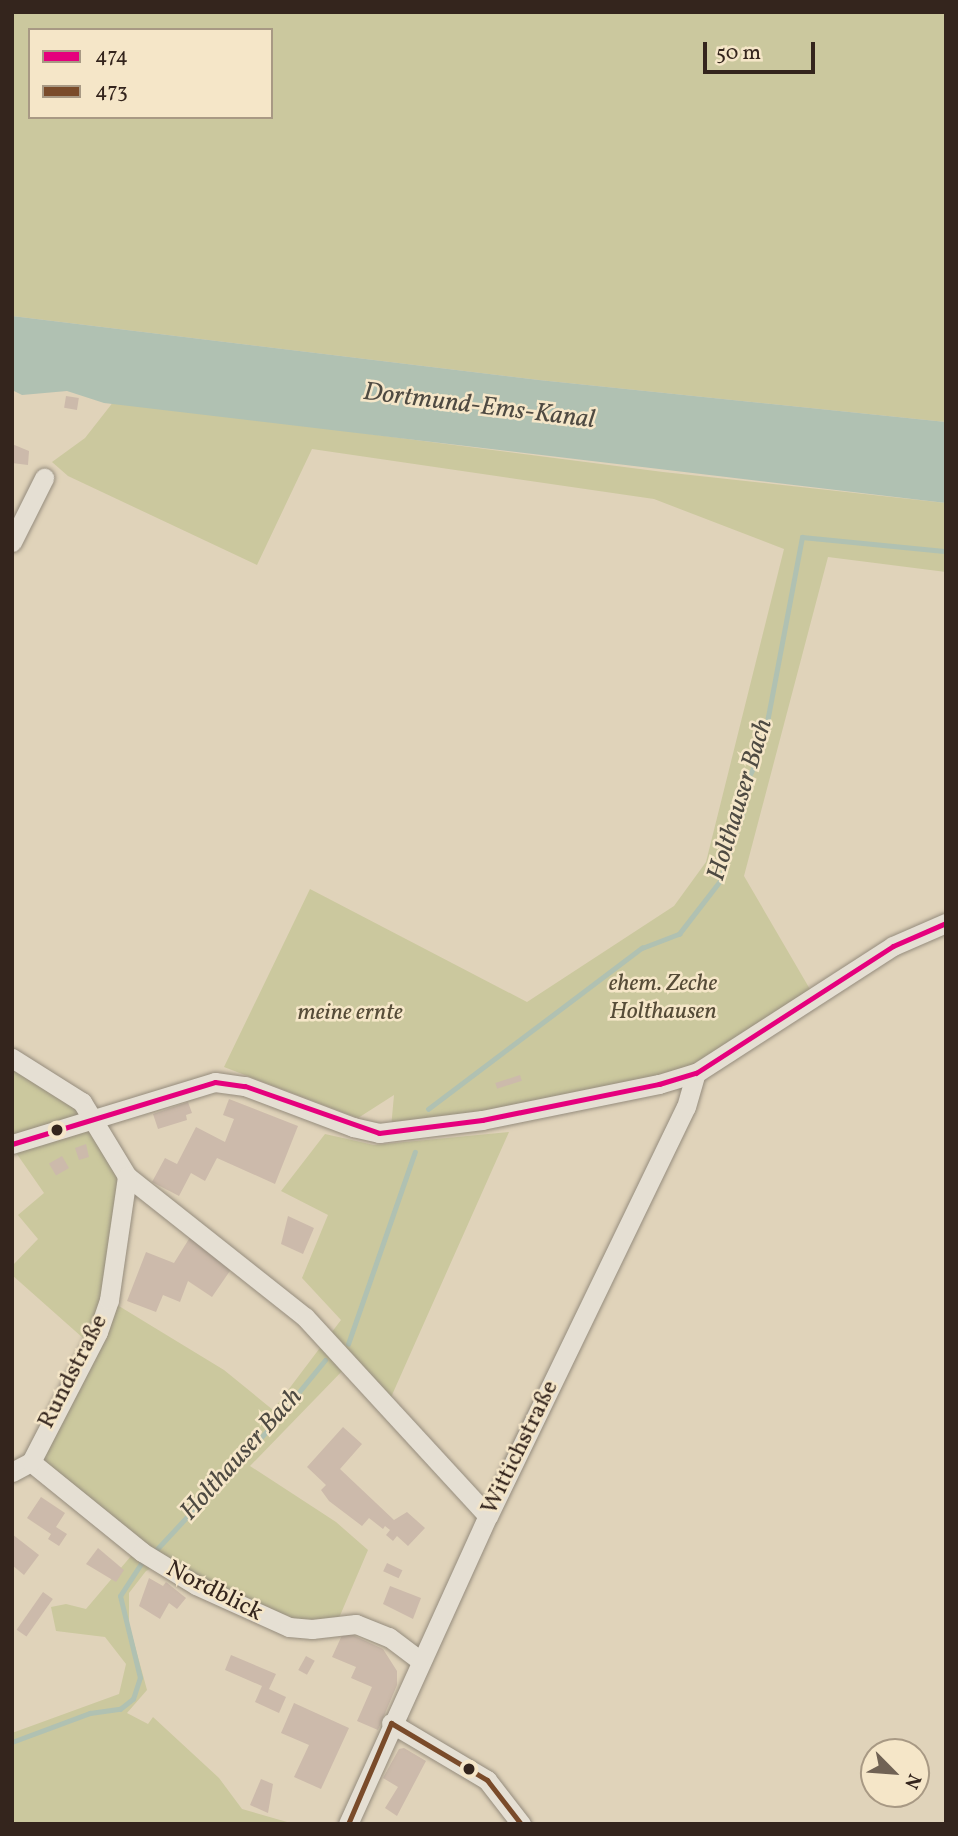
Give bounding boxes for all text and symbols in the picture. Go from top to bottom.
legend [28,28,273,119]
scale bar [706,28,818,72]
text: 50 m [716,39,761,68]
text: 474 [95,42,128,71]
text: 473 [95,77,128,106]
water label: Dortmund-Ems-Kanal [361,377,597,437]
water label: Holthauser Bach [702,715,780,885]
park label: ehem. Zeche Holthausen [609,971,717,1027]
park label: meine ernte [297,1000,403,1028]
unlabelled marker [50,1123,64,1137]
street label: Rundstraße [33,1310,115,1434]
street label: Wittichstraße [476,1376,566,1520]
water label: Holthauser Bach [174,1382,310,1528]
street label: Nordblick [161,1555,267,1629]
north arrow [860,1738,930,1808]
unlabelled marker [462,1762,476,1776]
text: N [898,1769,927,1793]

